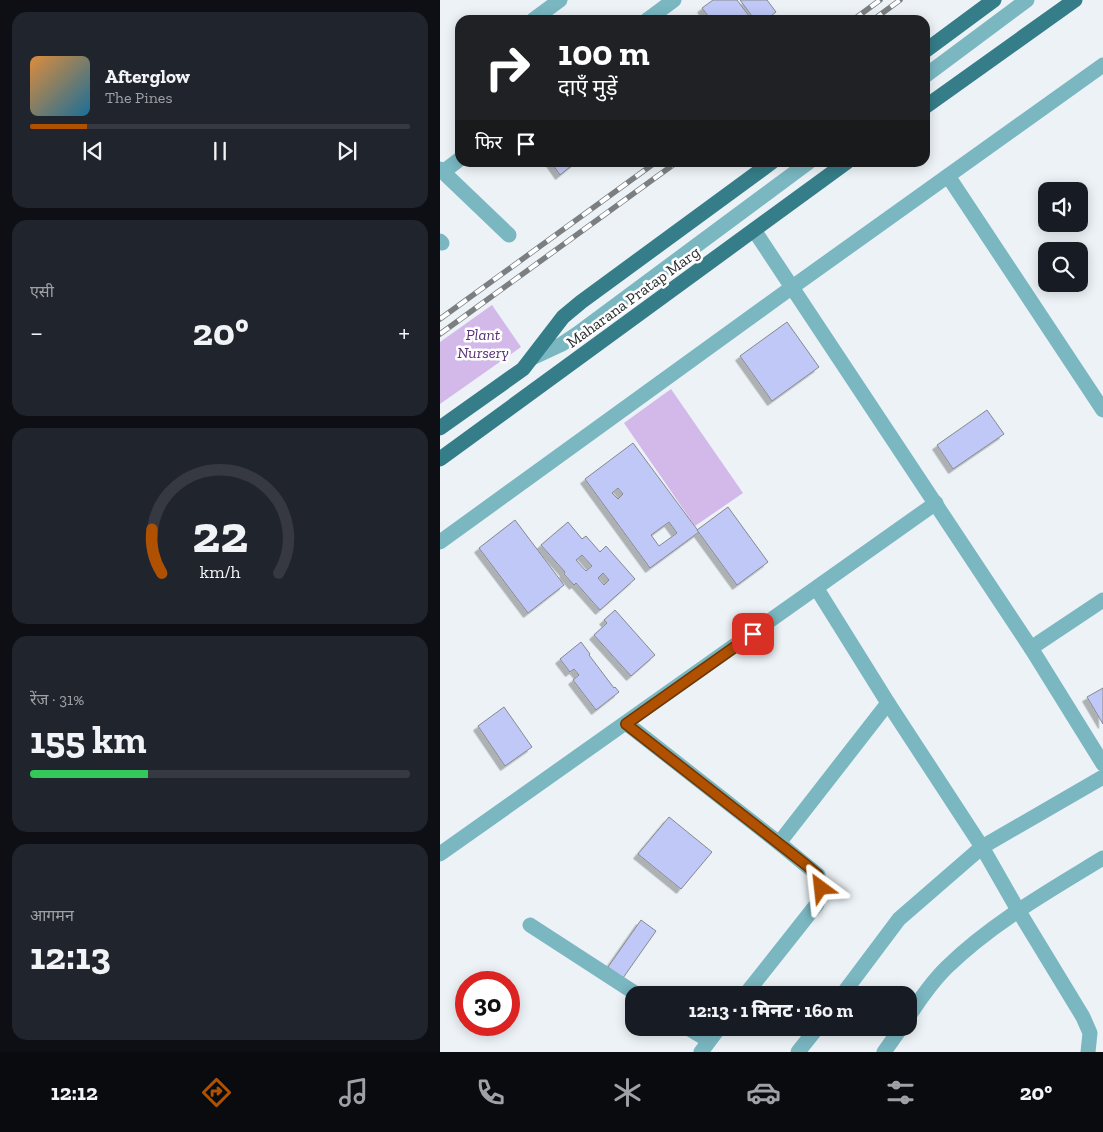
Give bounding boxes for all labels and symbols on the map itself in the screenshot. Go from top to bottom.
street label: Maharana Pratap Marg [563,242,704,352]
park label: Plant Nursery [457,325,509,362]
pin [732,613,774,655]
position arrow [794,861,846,913]
speed limit sign: 30 [455,971,520,1036]

